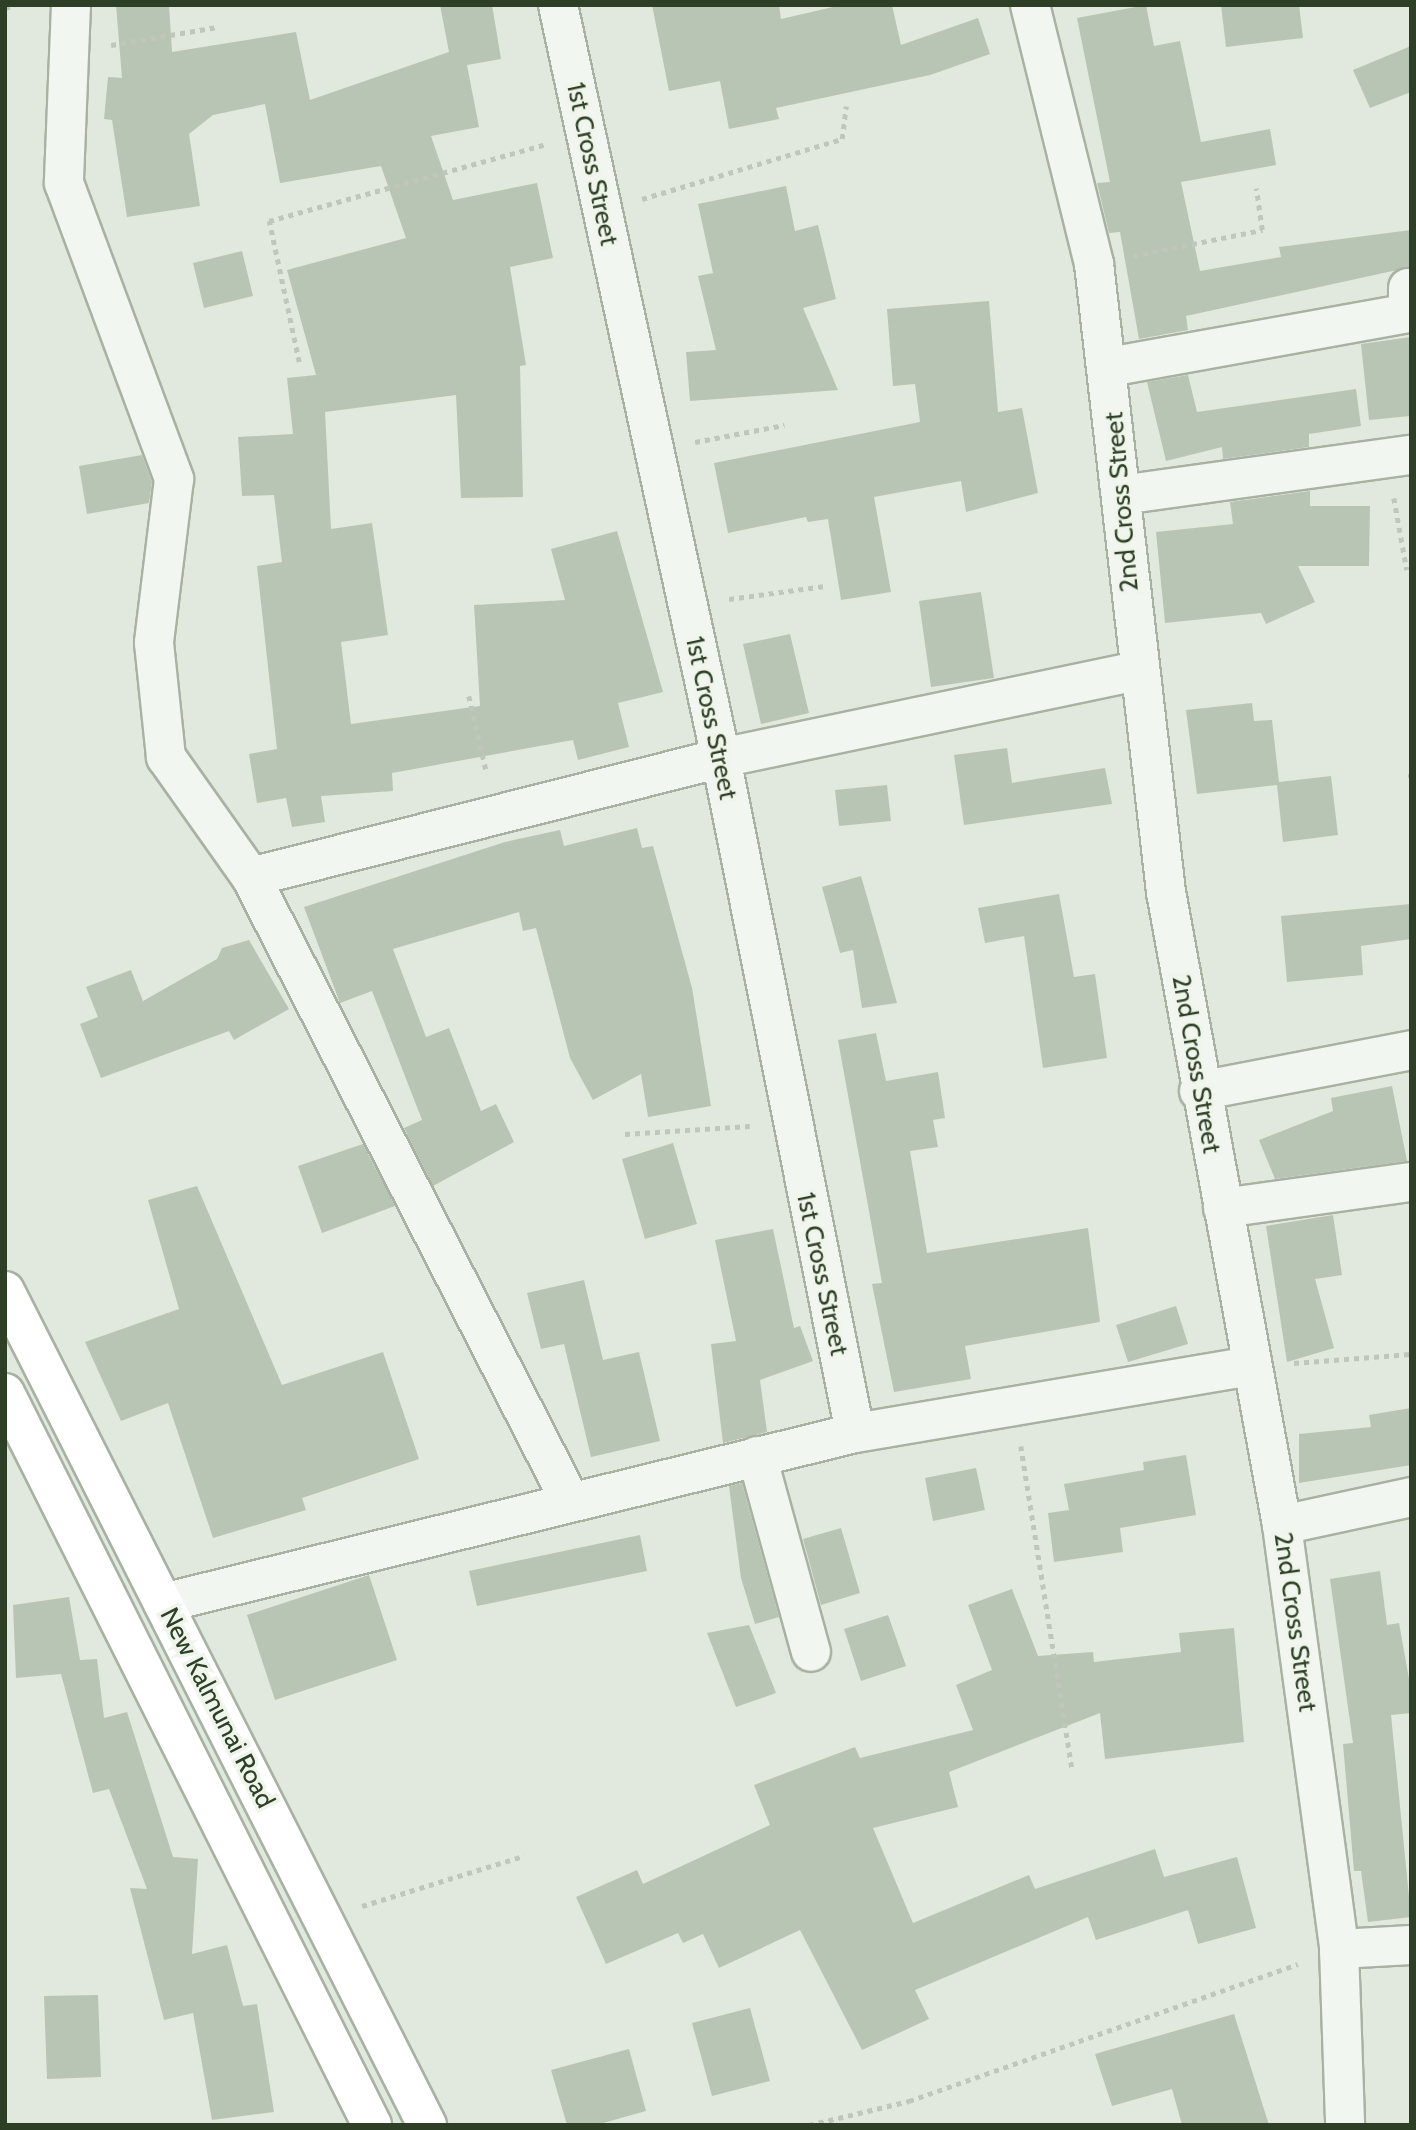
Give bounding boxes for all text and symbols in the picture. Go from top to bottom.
street label: 1st Cross Street [559,80,625,248]
street label: 2nd Cross Street [1099,411,1145,593]
street label: 1st Cross Street [678,634,744,802]
street label: 2nd Cross Street [1165,972,1227,1156]
street label: 1st Cross Street [789,1190,855,1358]
street label: 2nd Cross Street [1267,1530,1323,1714]
street label: New Kalmunai Road [153,1603,281,1813]

